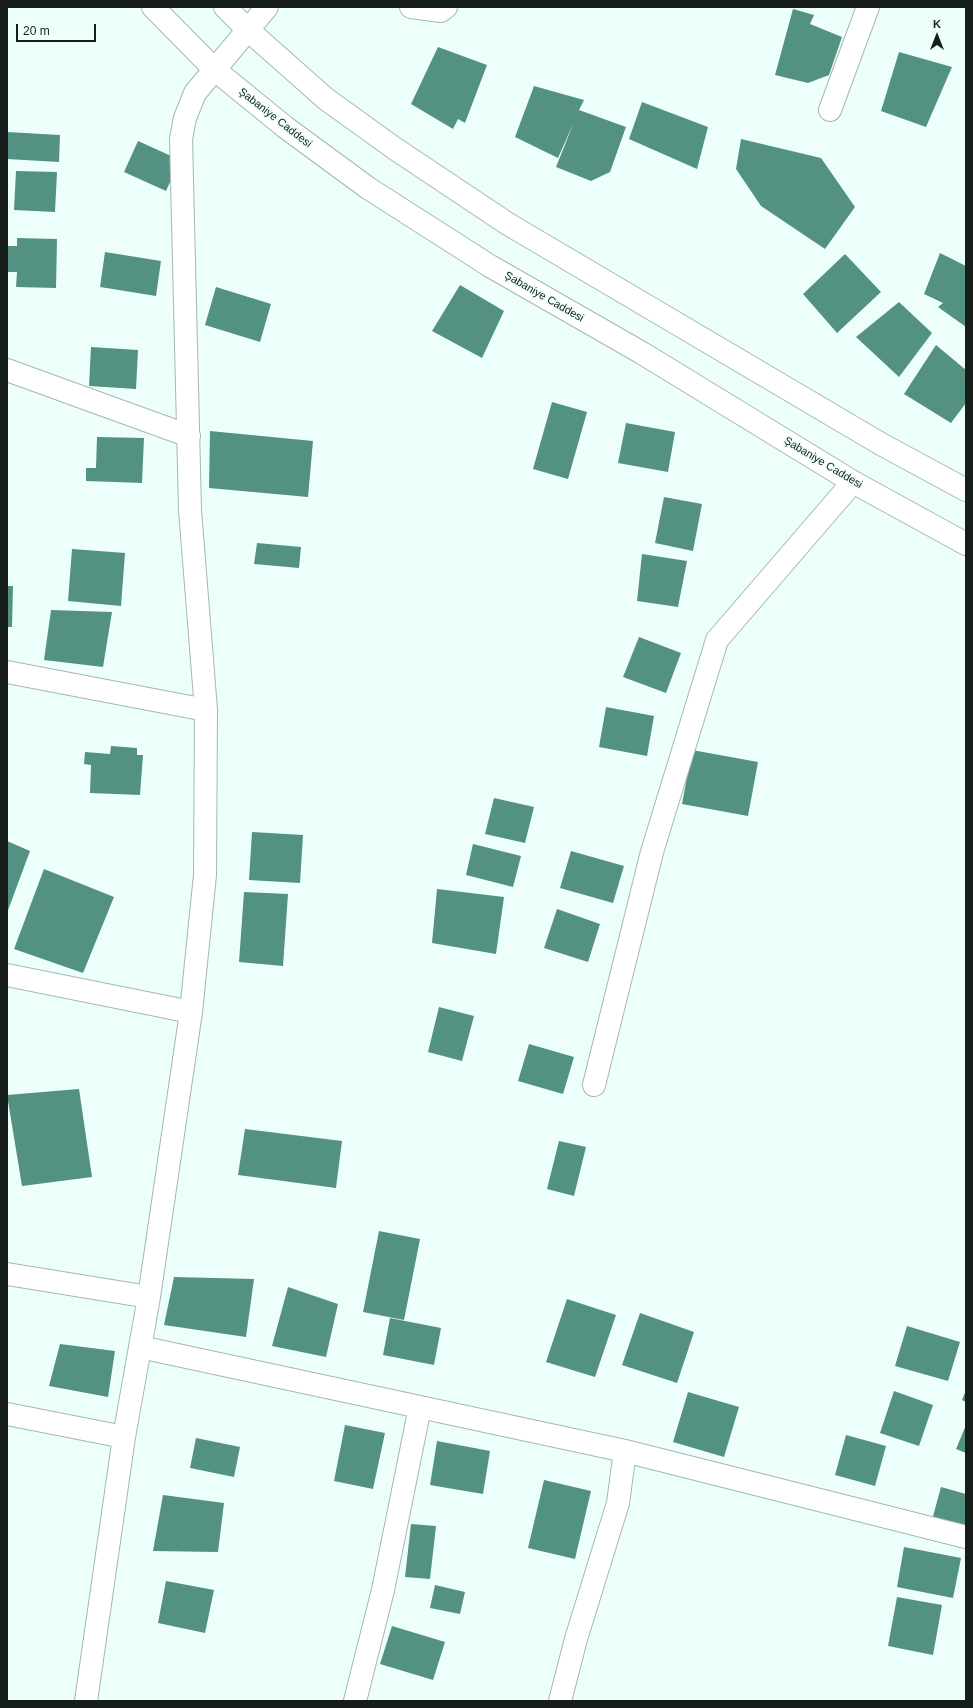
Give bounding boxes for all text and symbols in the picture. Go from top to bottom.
scale bar [18,16,98,42]
north arrow [917,16,957,56]
text: K [933,18,941,30]
text: 20 m [23,24,50,38]
street label: Şabaniye Caddesi [236,85,314,151]
street label: Şabaniye Caddesi [502,269,586,325]
street label: Şabaniye Caddesi [781,434,865,492]

